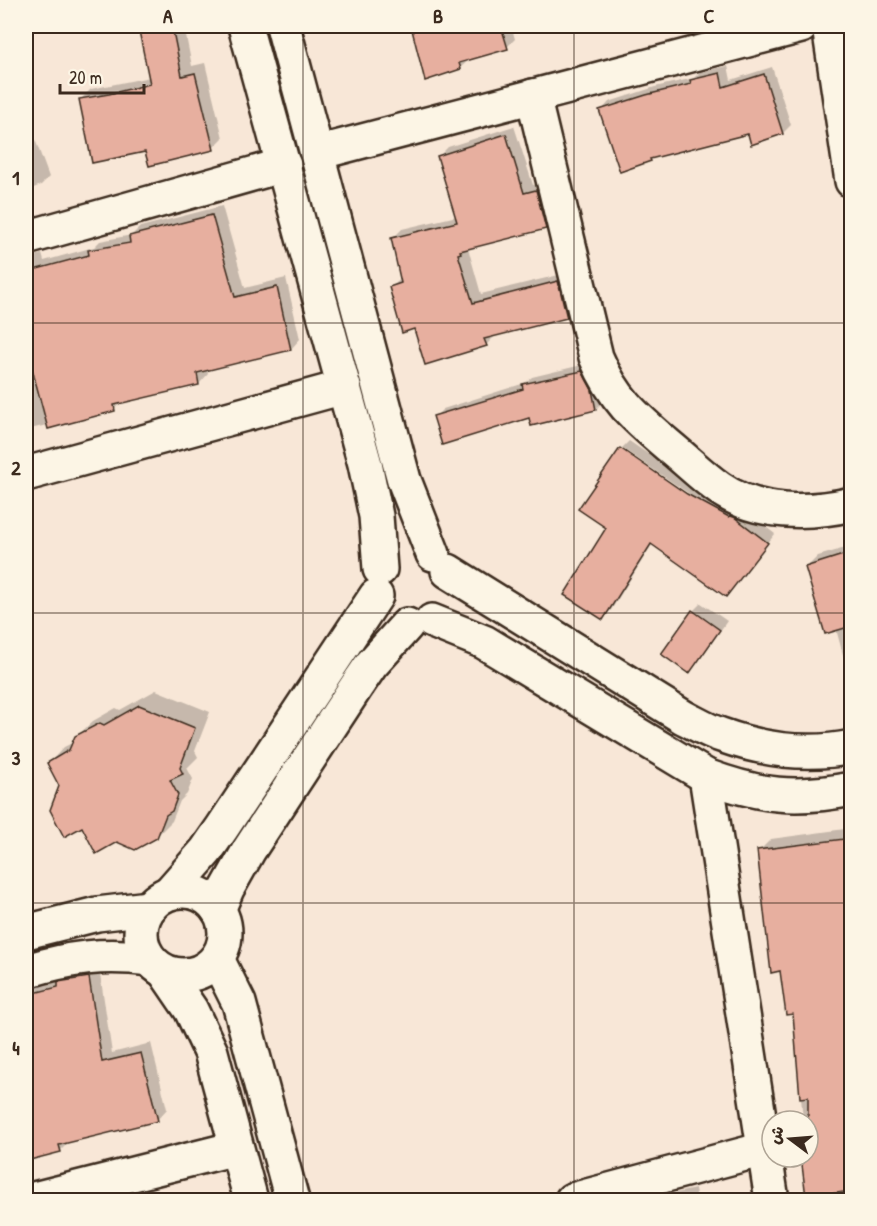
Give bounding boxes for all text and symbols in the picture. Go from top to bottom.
text: A [163,2,173,29]
text: B [433,2,443,29]
text: C [704,2,715,29]
scale bar [60,57,144,95]
text: 20 m [69,65,102,90]
text: 1 [12,164,20,191]
text: 2 [11,454,21,481]
text: 3 [12,744,21,771]
text: 4 [12,1034,20,1061]
north arrow [760,1109,820,1169]
text: ش [763,1123,789,1146]

